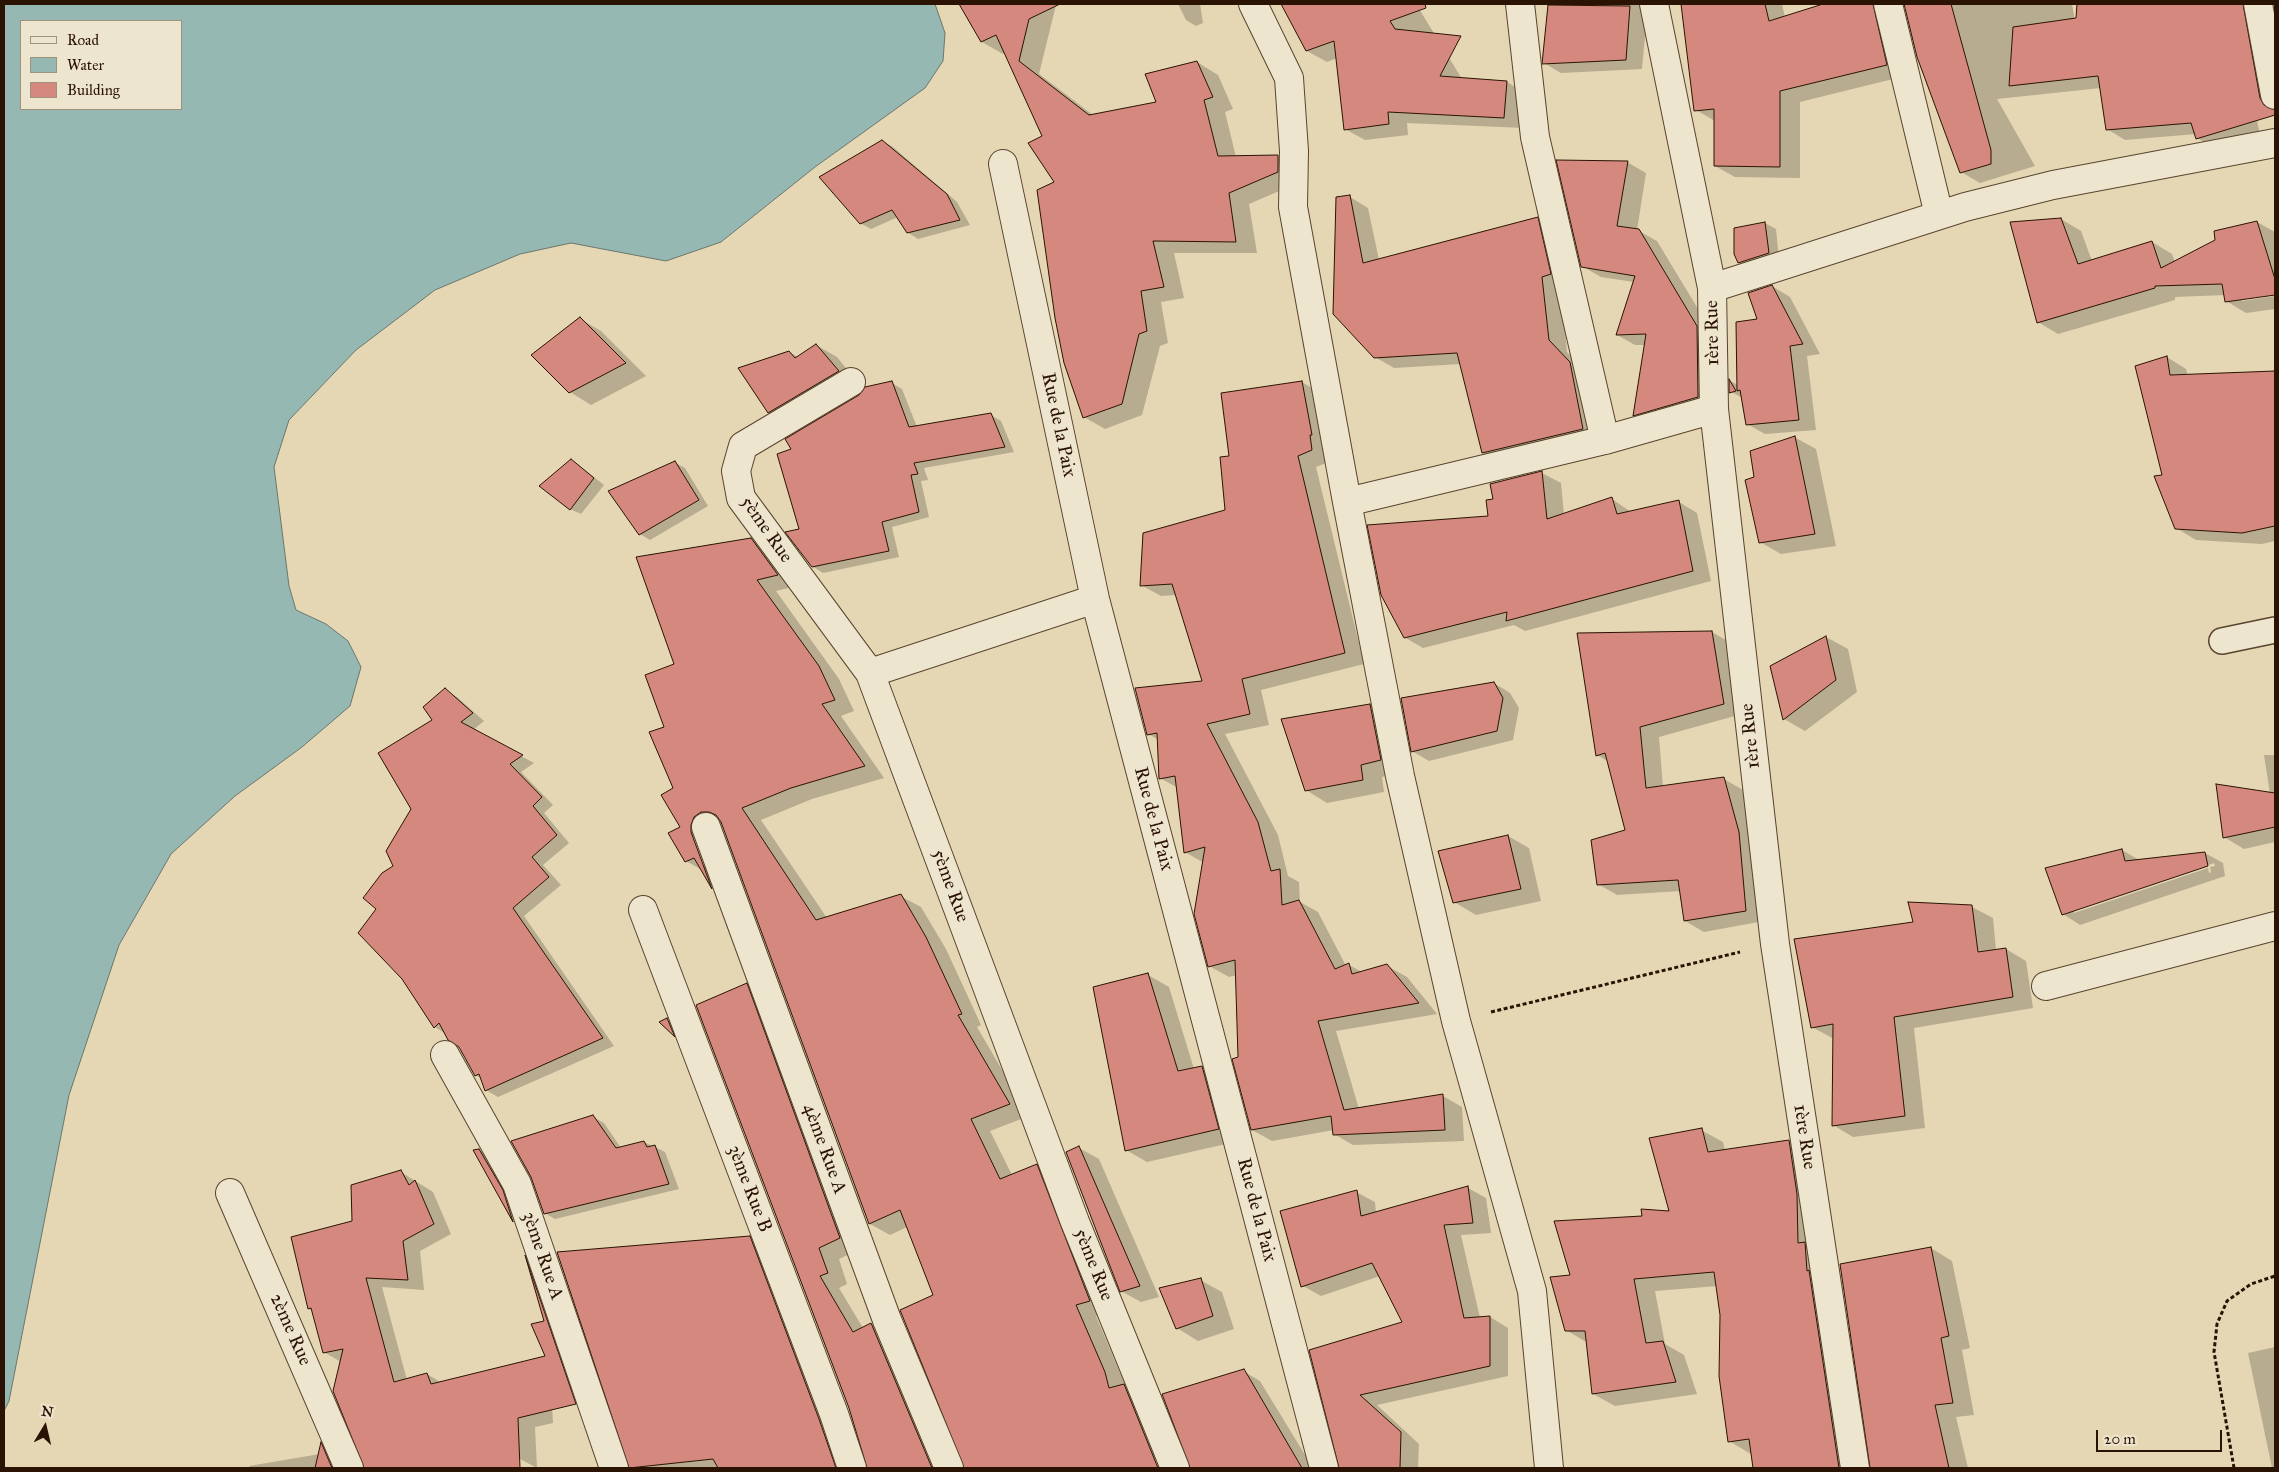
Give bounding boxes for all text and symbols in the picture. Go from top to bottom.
legend [20,20,182,110]
text: Road [67,31,99,49]
text: Water [67,56,104,74]
text: Building [67,81,120,99]
street label: 1ère Rue [1701,300,1725,366]
street label: Rue de la Paix [1036,371,1080,479]
street label: 5ème Rue [735,492,797,568]
street label: 1ère Rue [1736,702,1766,770]
street label: Rue de la Paix [1128,765,1178,873]
street label: 5ème Rue [926,846,974,926]
street label: 4ème Rue A [797,1101,851,1197]
street label: 1ère Rue [1788,1103,1820,1171]
street label: 3ème Rue B [722,1142,776,1236]
street label: Rue de la Paix [1231,1156,1281,1264]
street label: 3ème Rue A [516,1209,568,1303]
street label: 5ème Rue [1068,1226,1118,1304]
street label: 2ème Rue [264,1290,316,1370]
north arrow [20,1402,70,1452]
text: N [40,1402,55,1421]
scale bar [2099,1420,2225,1452]
text: 20 m [2104,1430,2136,1448]

